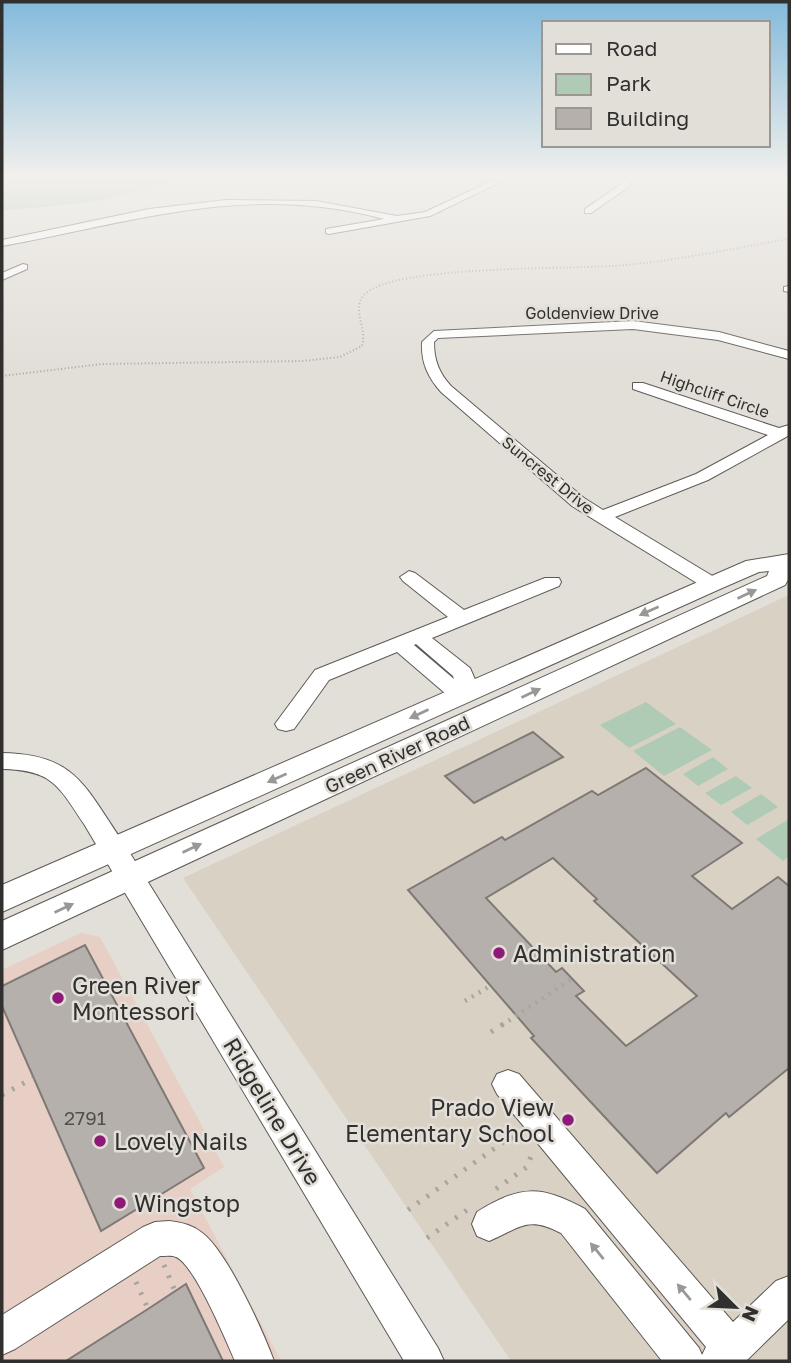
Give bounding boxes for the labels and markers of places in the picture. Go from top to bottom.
place label: Administration [513,939,675,967]
marker: Administration [491,945,507,961]
place label: Green River Montessori [72,971,200,1025]
marker: Green River Montessori [50,990,66,1006]
place label: Prado View Elementary School [345,1093,554,1147]
marker: Prado View Elementary School [560,1112,576,1128]
place label: Lovely Nails [114,1127,248,1155]
marker: Lovely Nails [92,1133,108,1149]
place label: Wingstop [134,1189,240,1217]
marker: Wingstop [112,1195,128,1211]

